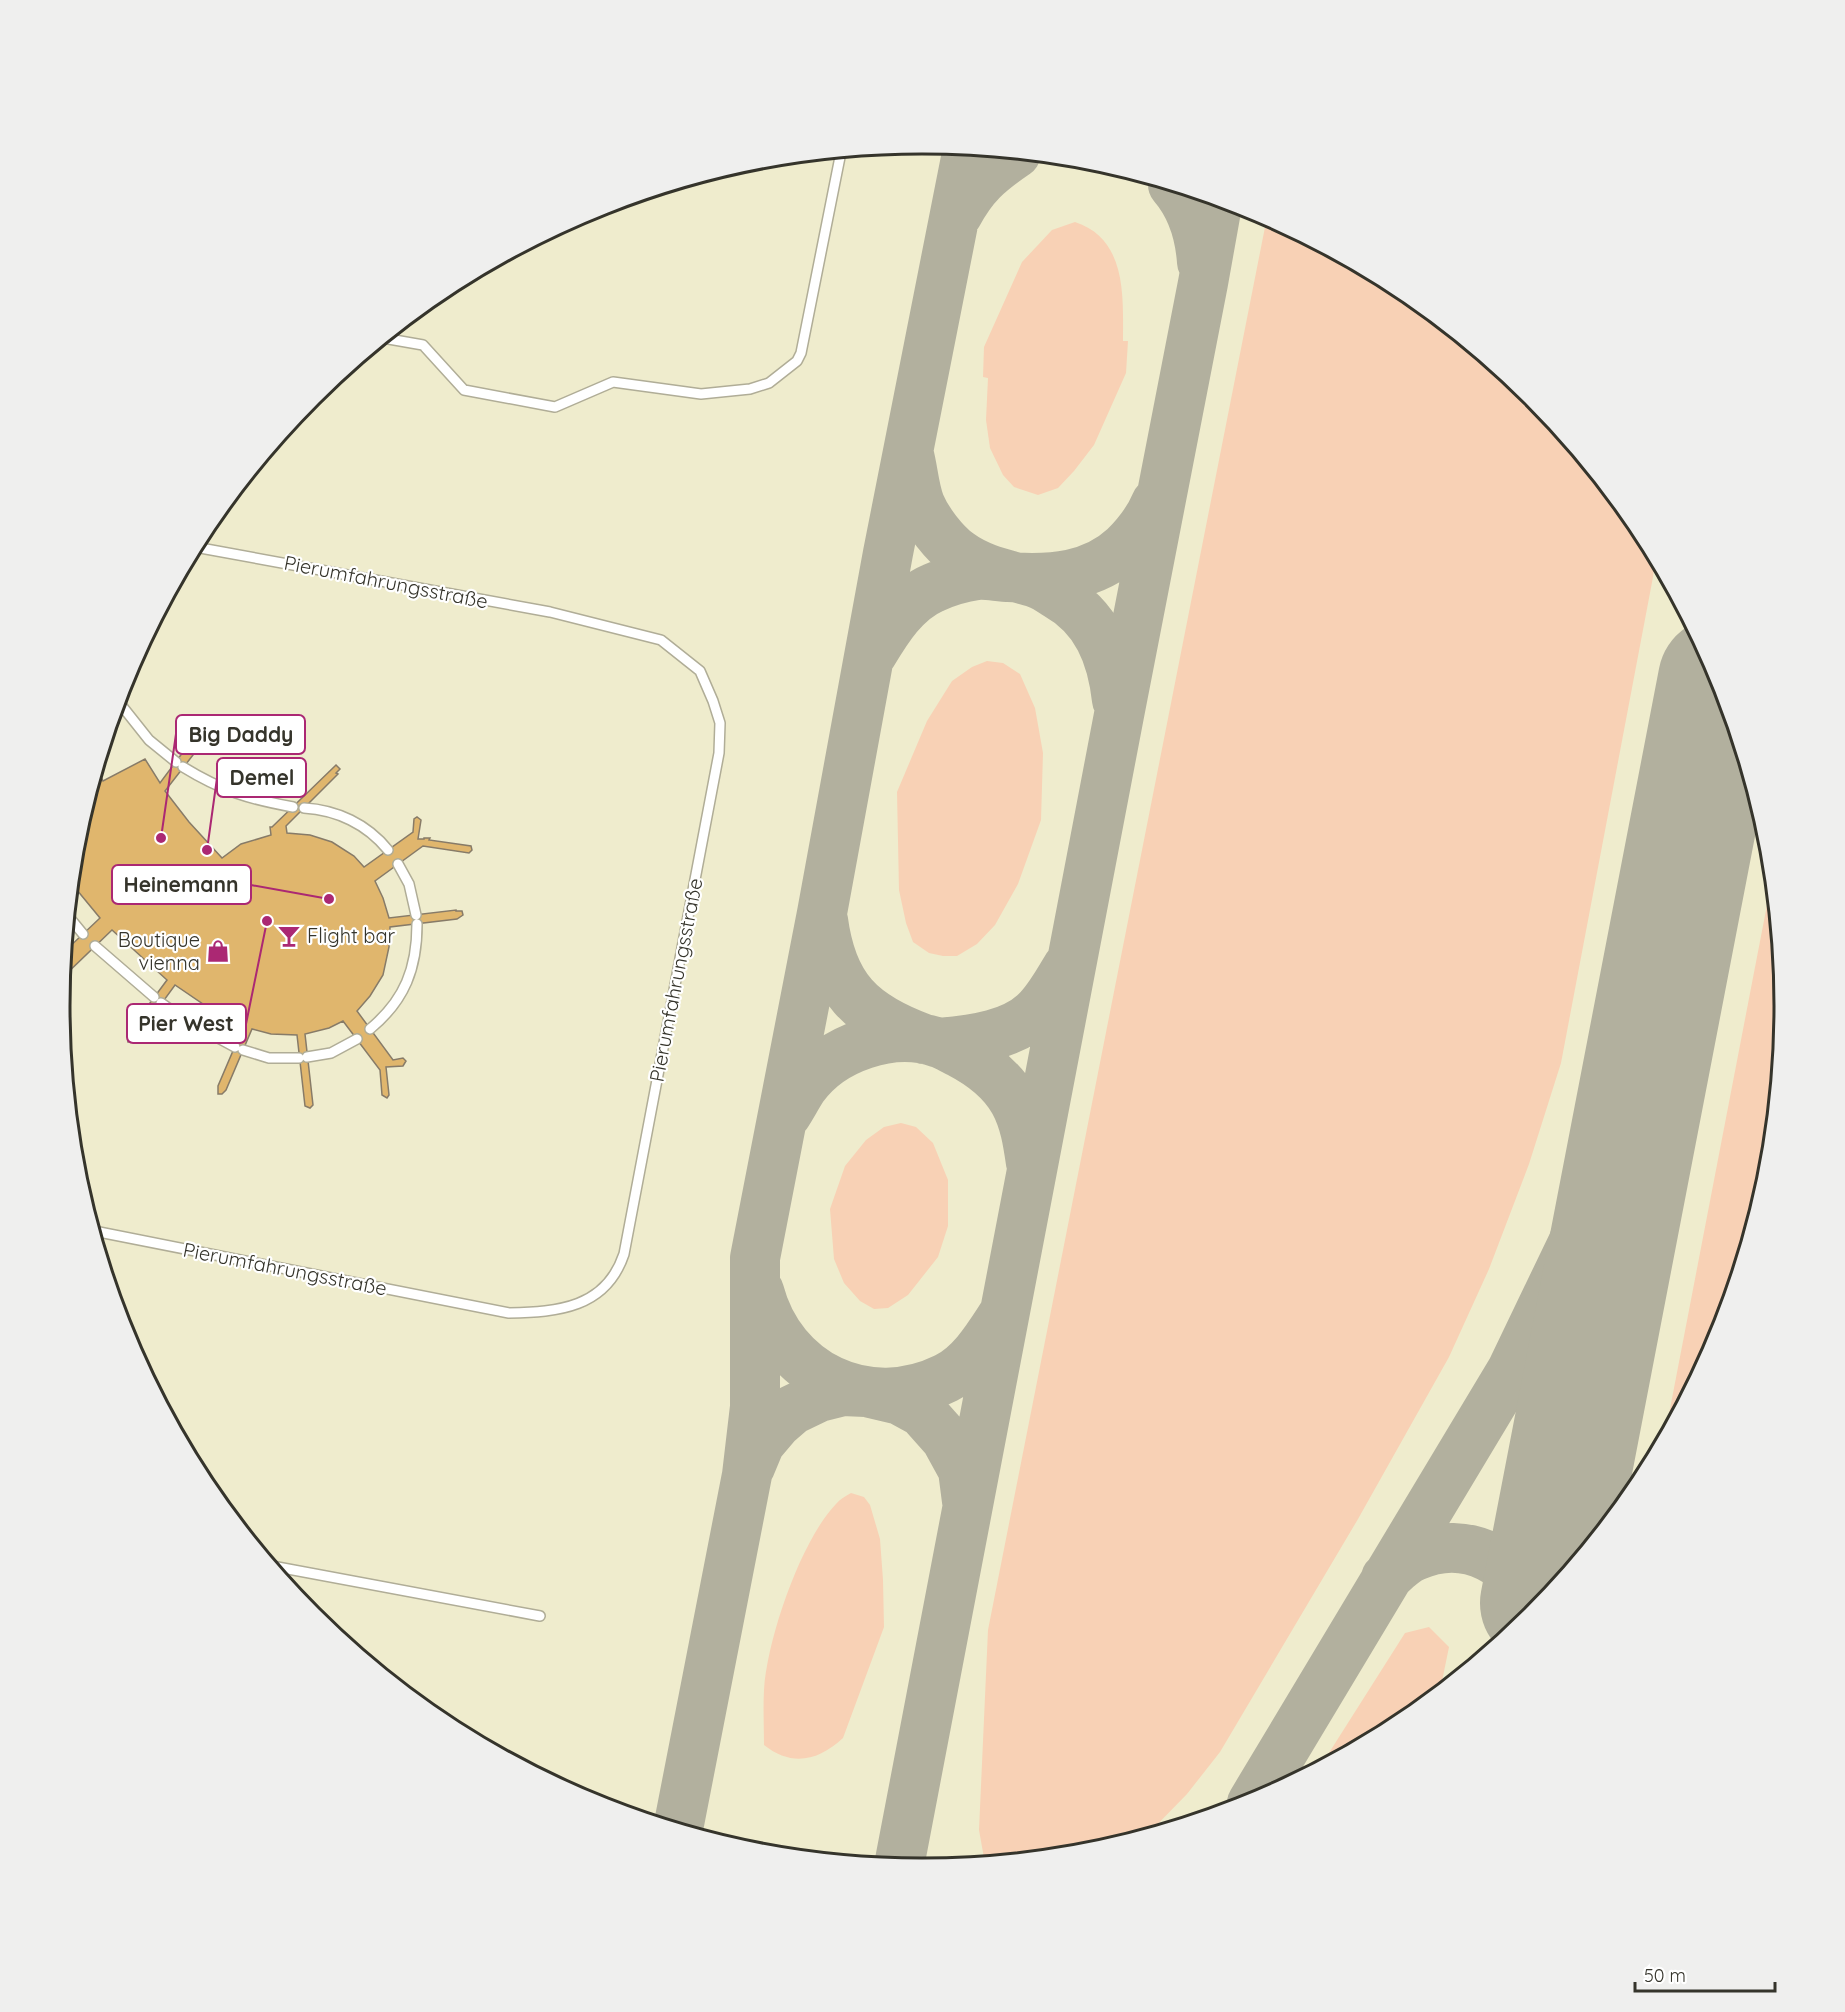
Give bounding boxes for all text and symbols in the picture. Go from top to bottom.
street label: Pierumfahrungsstraße [282,549,490,614]
callout: Big Daddy [176,715,305,754]
text: Big Daddy [189,721,293,747]
callout: Demel [217,758,306,797]
text: Demel [230,764,295,790]
callout: Heinemann [112,865,251,904]
text: Heinemann [124,871,238,897]
street label: Pierumfahrungsstraße [643,876,708,1084]
bar icon: Flight bar [276,923,302,949]
place label: Flight bar [307,923,396,948]
place label: Boutique vienna [118,927,200,975]
shop icon: Boutique vienna [205,938,231,964]
callout: Pier West [127,1004,246,1043]
text: Pier West [138,1010,234,1036]
street label: Pierumfahrungsstraße [181,1236,389,1301]
scale bar [1635,1955,1774,1993]
text: 50 m [1644,1964,1686,1987]

